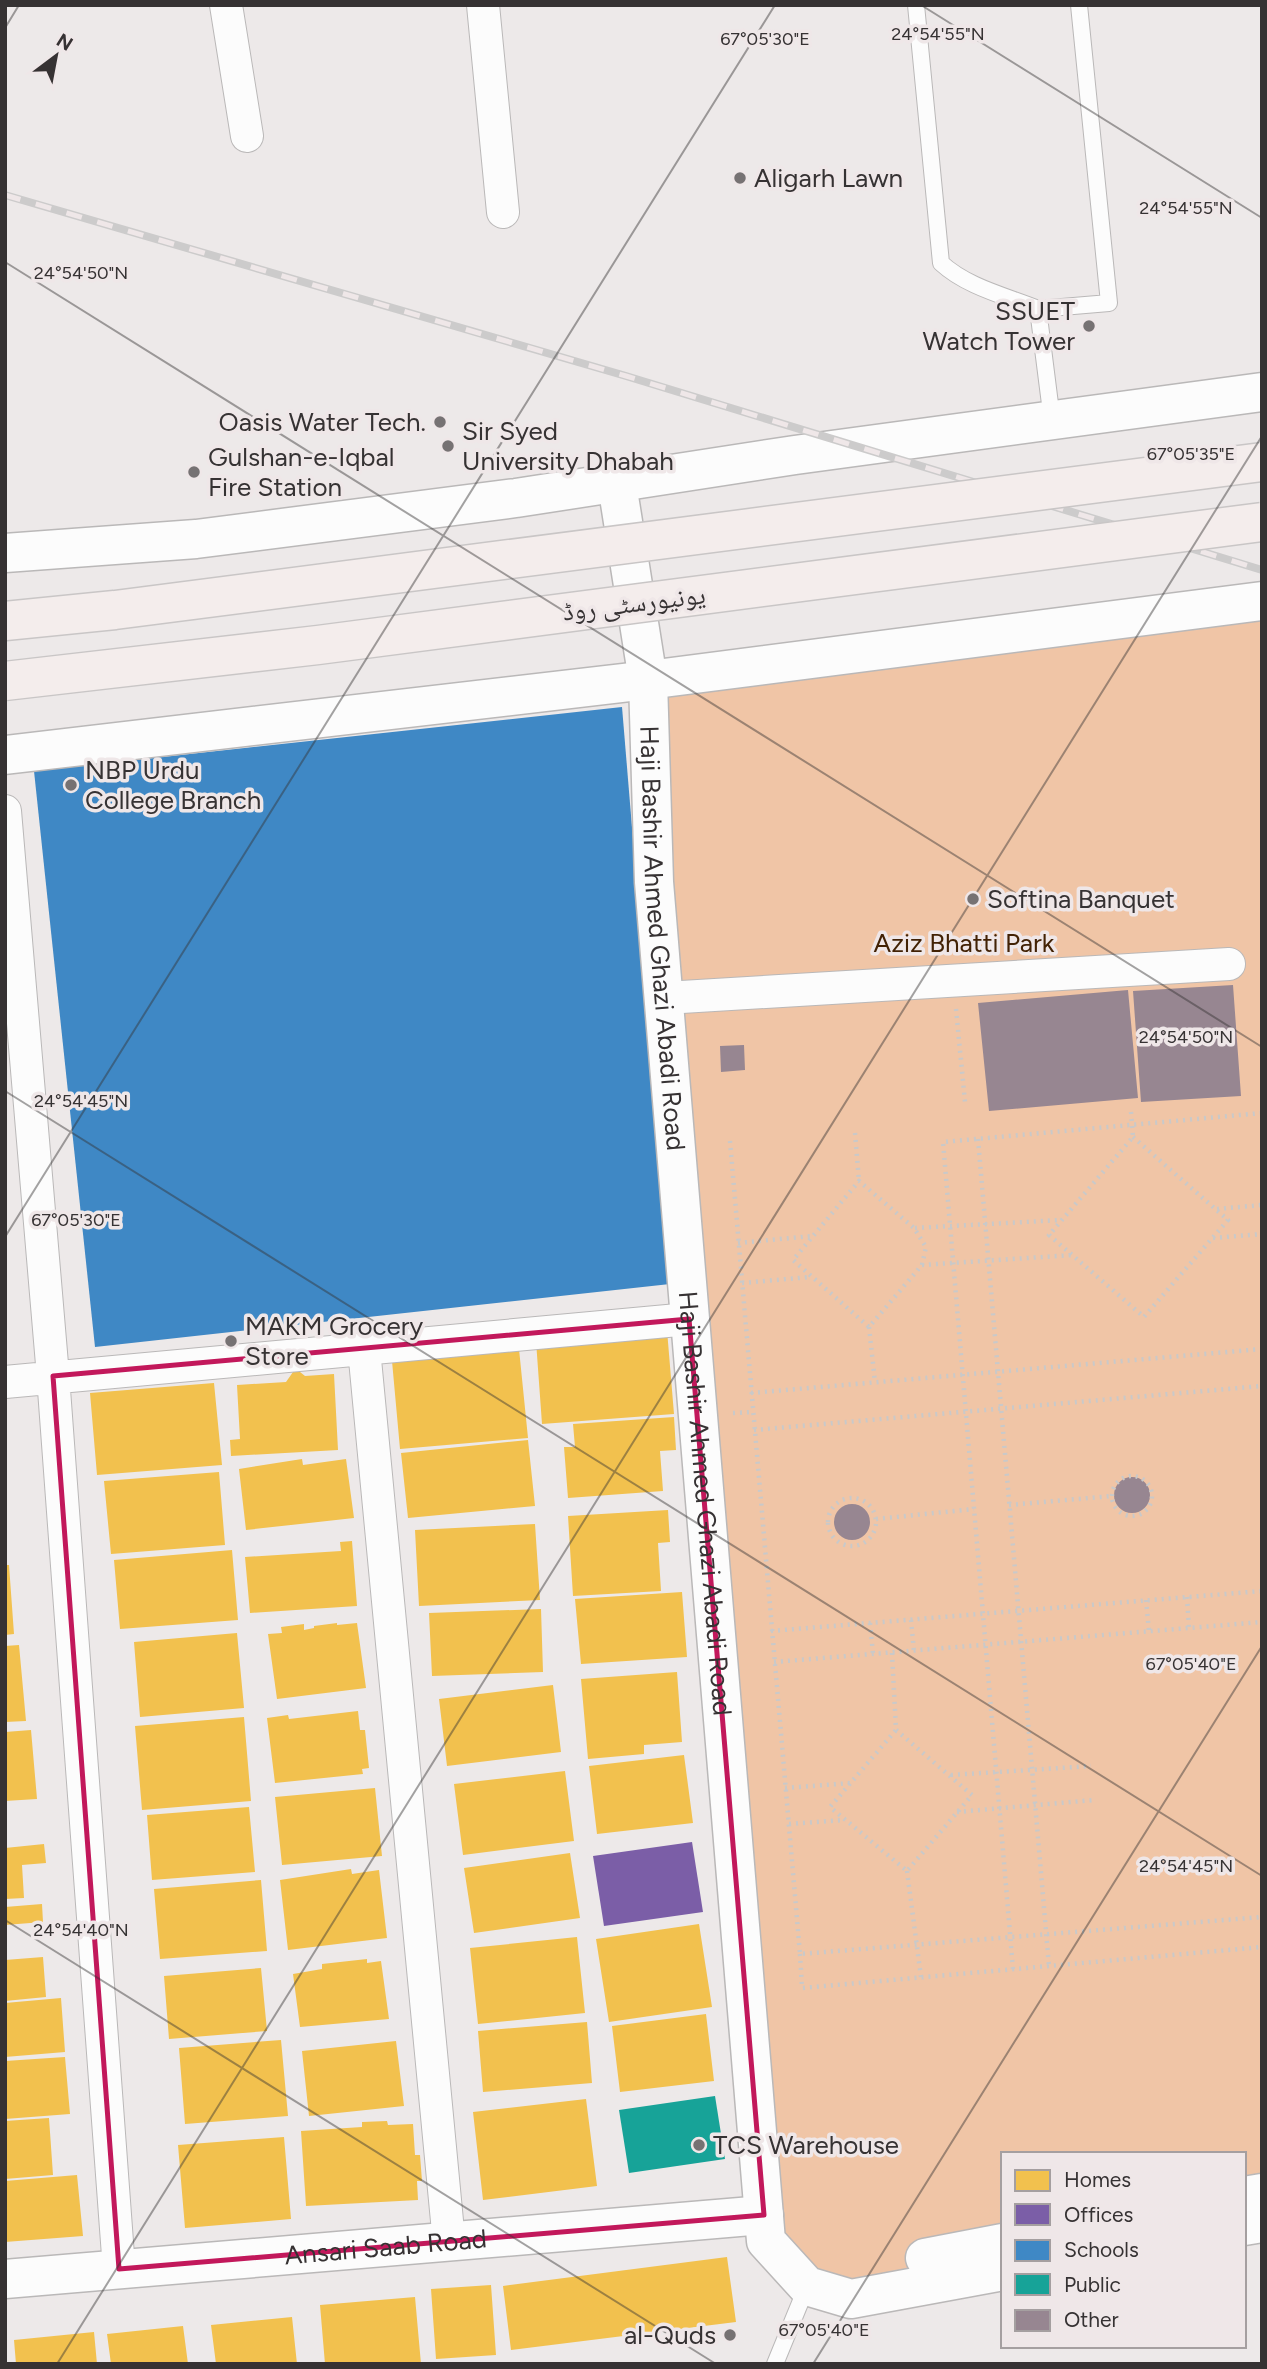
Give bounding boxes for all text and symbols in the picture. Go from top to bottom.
north arrow [21,21,91,91]
text: 24°54'55"N [891,23,985,45]
text: N [52,28,77,56]
text: 67°05'30"E [720,28,810,50]
place label: Aligarh Lawn [754,162,903,194]
marker: Aligarh Lawn [732,170,748,186]
text: 24°54'55"N [1139,197,1233,219]
text: 24°54'50"N [34,262,128,284]
place label: SSUET Watch Tower [923,295,1076,357]
marker: SSUET Watch Tower [1081,318,1097,334]
place label: Oasis Water Tech. [219,406,426,438]
marker: Oasis Water Tech. [432,414,448,430]
place label: Sir Syed University Dhabah [462,415,674,477]
marker: Sir Syed University Dhabah [440,438,456,454]
place label: Gulshan-e-Iqbal Fire Station [208,441,395,503]
text: 67°05'35"E [1147,443,1235,465]
marker: Gulshan-e-Iqbal Fire Station [186,464,202,480]
street label: یونیورسٹی روڈ [561,578,707,628]
street label: Haji Bashir Ahmed Ghazi Abadi Road [633,725,692,1152]
place label: NBP Urdu College Branch [85,754,261,816]
marker: NBP Urdu College Branch [63,777,79,793]
place label: Softina Banquet [987,883,1175,915]
marker: Softina Banquet [965,891,981,907]
park label: Aziz Bhatti Park [874,927,1055,959]
text: 24°54'50"N [1139,1026,1233,1048]
text: 24°54'45"N [34,1090,128,1112]
text: 67°05'30"E [31,1209,121,1231]
street label: Haji Bashir Ahmed Ghazi Abadi Road [672,1290,739,1717]
place label: MAKM Grocery Store [245,1310,424,1372]
marker: MAKM Grocery Store [223,1333,239,1349]
text: 67°05'40"E [1145,1653,1237,1675]
text: 24°54'45"N [1139,1855,1233,1877]
text: 24°54'40"N [33,1919,129,1941]
place label: TCS Warehouse [713,2129,899,2161]
marker: TCS Warehouse [691,2137,707,2153]
legend [1001,2152,1246,2348]
text: Homes [1064,2167,1131,2192]
text: Offices [1064,2202,1133,2227]
street label: Ansari Saab Road [283,2222,488,2271]
text: Schools [1064,2237,1139,2262]
text: Public [1064,2272,1121,2297]
text: Other [1064,2307,1119,2332]
place label: al-Quds [624,2319,716,2351]
text: 67°05'40"E [778,2319,870,2341]
marker: al-Quds [722,2327,738,2343]

